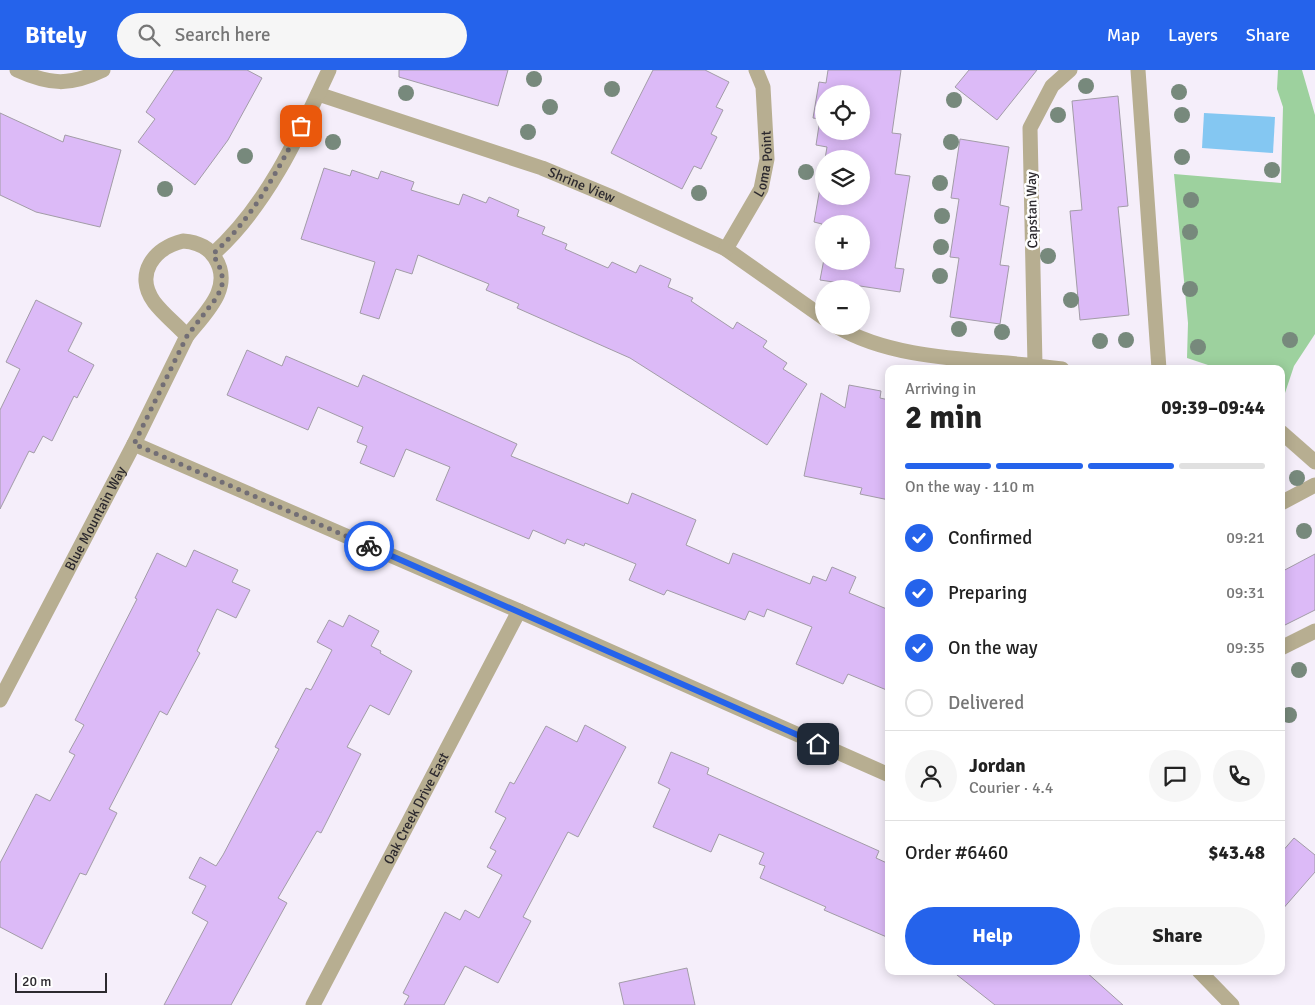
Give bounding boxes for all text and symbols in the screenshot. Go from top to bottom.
search box [117,13,467,58]
text: Bitely [25,20,87,50]
icon: search [135,21,163,49]
text: Search here [175,23,270,47]
text: Map [1107,24,1140,46]
text: Layers [1168,24,1218,46]
text: Share [1246,24,1290,46]
map controls [815,85,870,335]
button: locate [815,85,870,140]
pin [280,105,322,147]
icon: bag [287,112,315,140]
street label: Loma Point [750,130,776,200]
button: layers [815,150,870,205]
street label: Shrine View [546,163,618,206]
street label: Capstan Way [1023,171,1041,248]
button: + [815,215,870,270]
button: − [815,280,870,335]
text: Arriving in [905,379,976,399]
text: 09:39–09:44 [1161,396,1265,420]
text: 2 min [905,398,982,437]
street label: Blue Mountain Way [61,463,130,573]
text: On the way · 110 m [905,477,1035,497]
courier [344,521,394,571]
icon: check [905,524,933,552]
text: Confirmed [948,526,1032,550]
text: 09:21 [1226,528,1265,548]
icon: bike [355,532,383,560]
icon: check [905,579,933,607]
text: Preparing [948,581,1027,605]
text: 09:31 [1226,583,1265,603]
icon: check [905,634,933,662]
text: On the way [948,636,1038,660]
text: 09:35 [1226,638,1265,658]
text: Delivered [948,691,1024,715]
pin [797,723,839,765]
icon: home [804,730,832,758]
street label: Oak Creek Drive East [380,749,452,867]
button: person [905,750,957,802]
button: chat [1149,750,1201,802]
button: phone [1213,750,1265,802]
text: Jordan [969,754,1026,778]
text: Courier · 4.4 [969,778,1053,798]
text: Order #6460 [905,841,1008,865]
text: $43.48 [1208,841,1265,865]
button: Help [905,907,1080,965]
button: Share [1090,907,1265,965]
scale bar [15,970,108,993]
text: 20 m [22,973,51,990]

